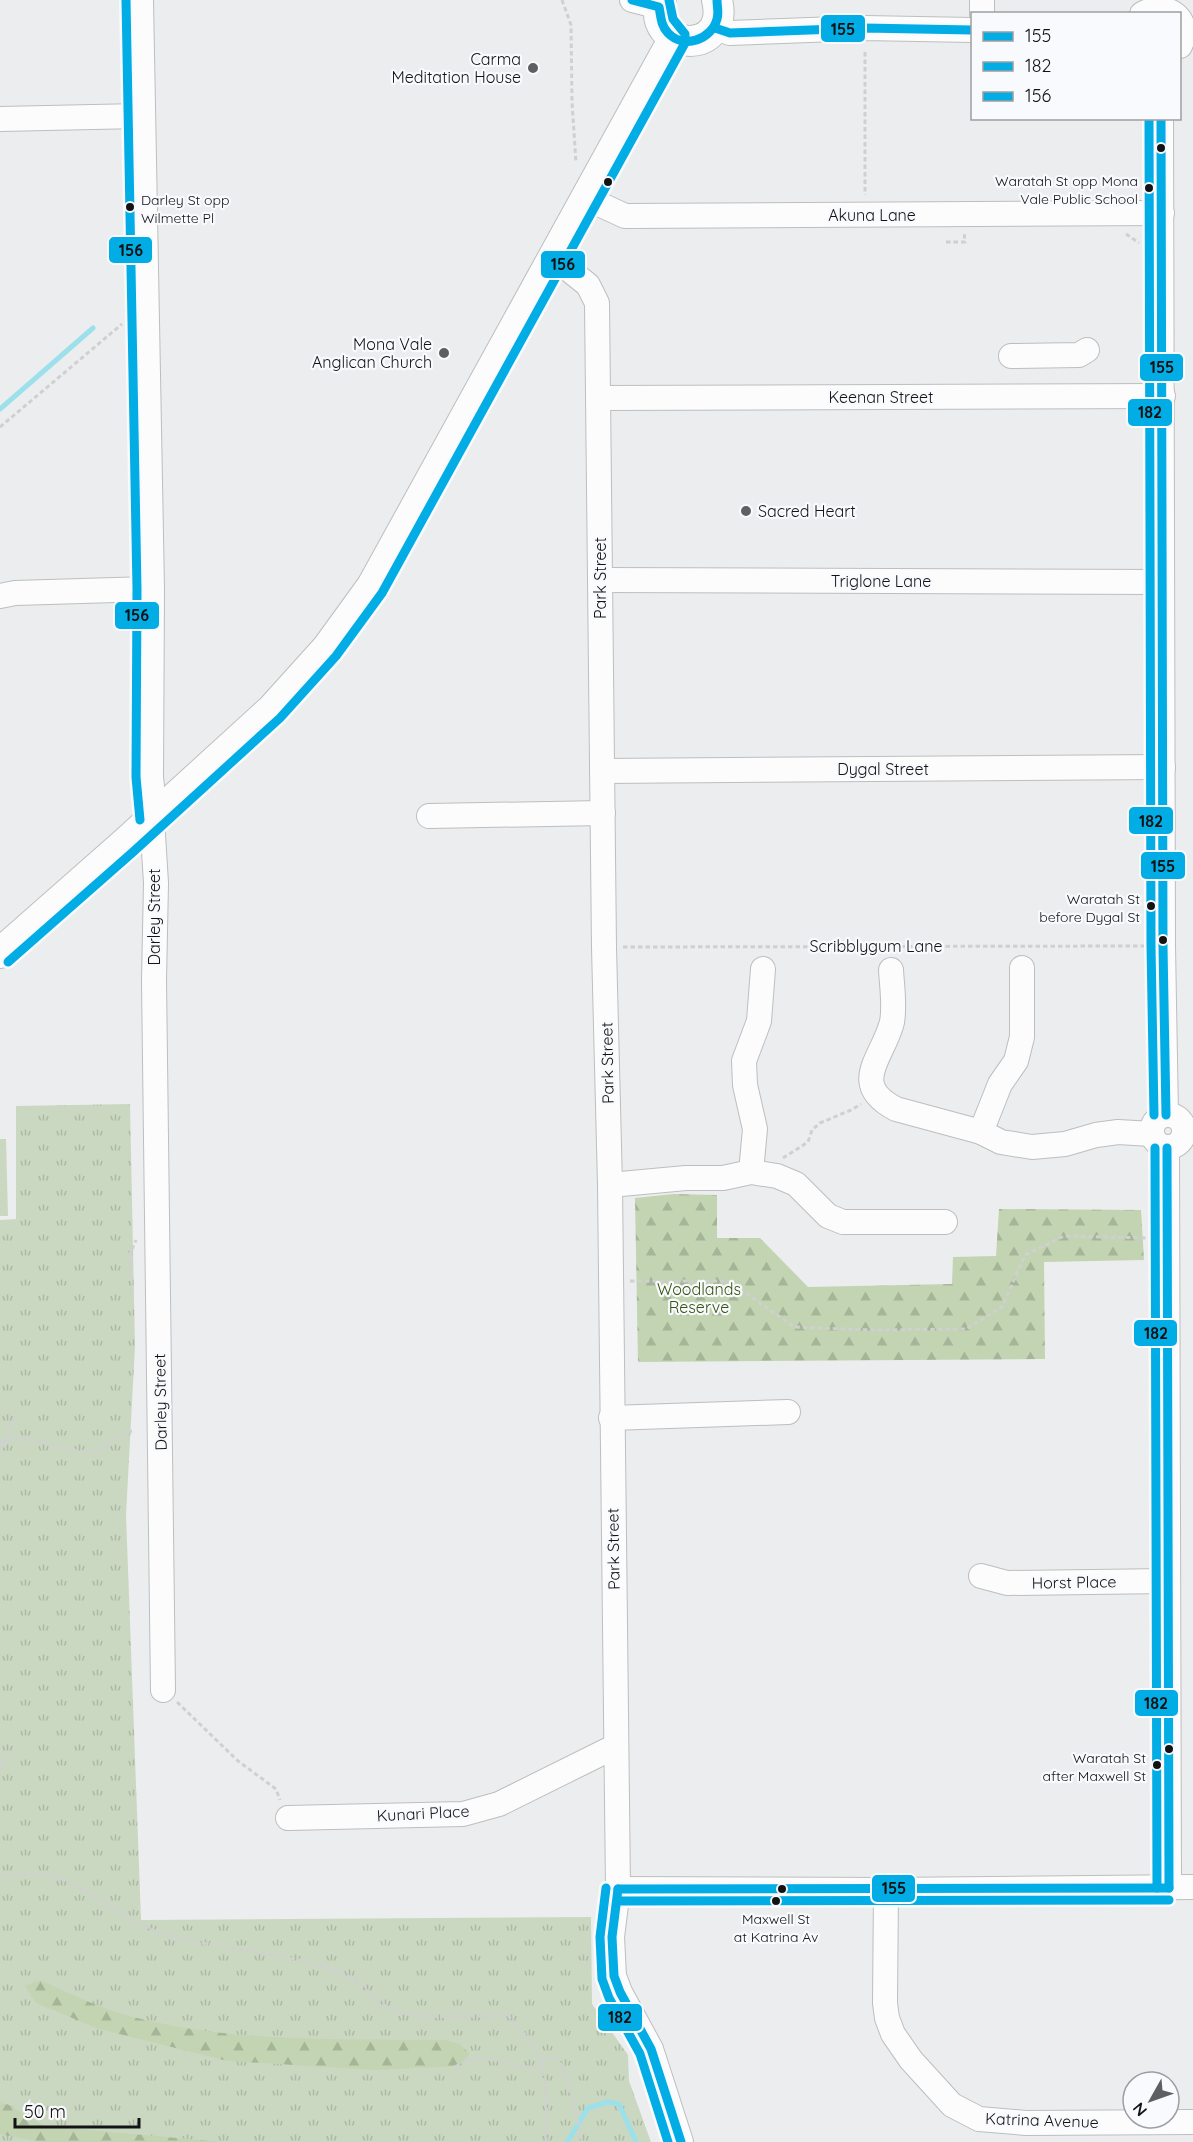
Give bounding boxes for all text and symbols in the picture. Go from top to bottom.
legend [971,12,1181,120]
line badge: 155 [820,14,866,43]
text: 155 [831,19,855,39]
text: 155 [1025,24,1051,47]
place label: Carma Meditation House [392,49,521,87]
text: 182 [1025,54,1051,77]
marker: Carma Meditation House [526,61,540,75]
text: 156 [1025,84,1051,107]
unlabelled marker [1155,142,1167,154]
place label: Waratah St opp Mona Vale Public School [995,172,1138,208]
unlabelled marker [602,176,614,188]
marker: Waratah St opp Mona Vale Public School [1143,182,1155,194]
place label: Darley St opp Wilmette Pl [141,191,230,227]
marker: Darley St opp Wilmette Pl [124,201,136,213]
street label: Akuna Lane [828,205,916,225]
line badge: 156 [108,236,153,264]
text: 156 [119,240,143,260]
line badge: 156 [540,250,586,279]
text: 156 [551,254,575,274]
place label: Mona Vale Anglican Church [312,334,432,372]
marker: Mona Vale Anglican Church [437,346,451,360]
line badge: 155 [1139,353,1184,382]
text: 155 [1150,357,1174,377]
street label: Keenan Street [829,387,933,407]
line badge: 182 [1127,398,1173,427]
text: 182 [1138,402,1162,422]
place label: Sacred Heart [758,501,856,521]
marker: Sacred Heart [739,504,753,518]
street label: Park Street [590,537,610,619]
street label: Triglone Lane [831,571,931,591]
line badge: 156 [114,601,160,630]
text: 156 [125,605,149,625]
street label: Dygal Street [837,759,929,779]
line badge: 182 [1128,806,1174,835]
text: 182 [1139,811,1163,831]
line badge: 155 [1140,851,1186,880]
text: 155 [1151,856,1175,876]
street label: Darley Street [144,868,164,966]
place label: Waratah St before Dygal St [1039,890,1140,926]
marker: Waratah St before Dygal St [1145,900,1157,912]
unlabelled marker [1157,934,1169,946]
street label: Scribblygum Lane [810,936,942,956]
street label: Park Street [596,1022,618,1104]
park label: Woodlands Reserve [657,1279,741,1317]
line badge: 182 [1133,1319,1178,1347]
text: 182 [1144,1323,1168,1343]
street label: Darley Street [149,1353,171,1451]
street label: Park Street [602,1508,624,1590]
street label: Horst Place [1031,1571,1117,1593]
line badge: 182 [1134,1689,1179,1717]
text: 182 [1144,1693,1168,1713]
unlabelled marker [1163,1743,1175,1755]
place label: Waratah St after Maxwell St [1042,1749,1146,1785]
marker: Waratah St after Maxwell St [1151,1759,1163,1771]
street label: Kunari Place [376,1801,470,1825]
line badge: 155 [871,1874,916,1903]
text: 155 [882,1878,906,1898]
unlabelled marker [776,1883,788,1895]
marker: Maxwell St at Katrina Av [770,1895,782,1907]
place label: Maxwell St at Katrina Av [734,1910,818,1946]
line badge: 182 [597,2003,643,2032]
text: 182 [608,2007,632,2027]
north arrow [1121,2070,1181,2130]
scale bar [15,2091,140,2129]
text: N [1128,2099,1151,2121]
text: 50 m [24,2100,66,2123]
street label: Katrina Avenue [985,2108,1099,2132]

